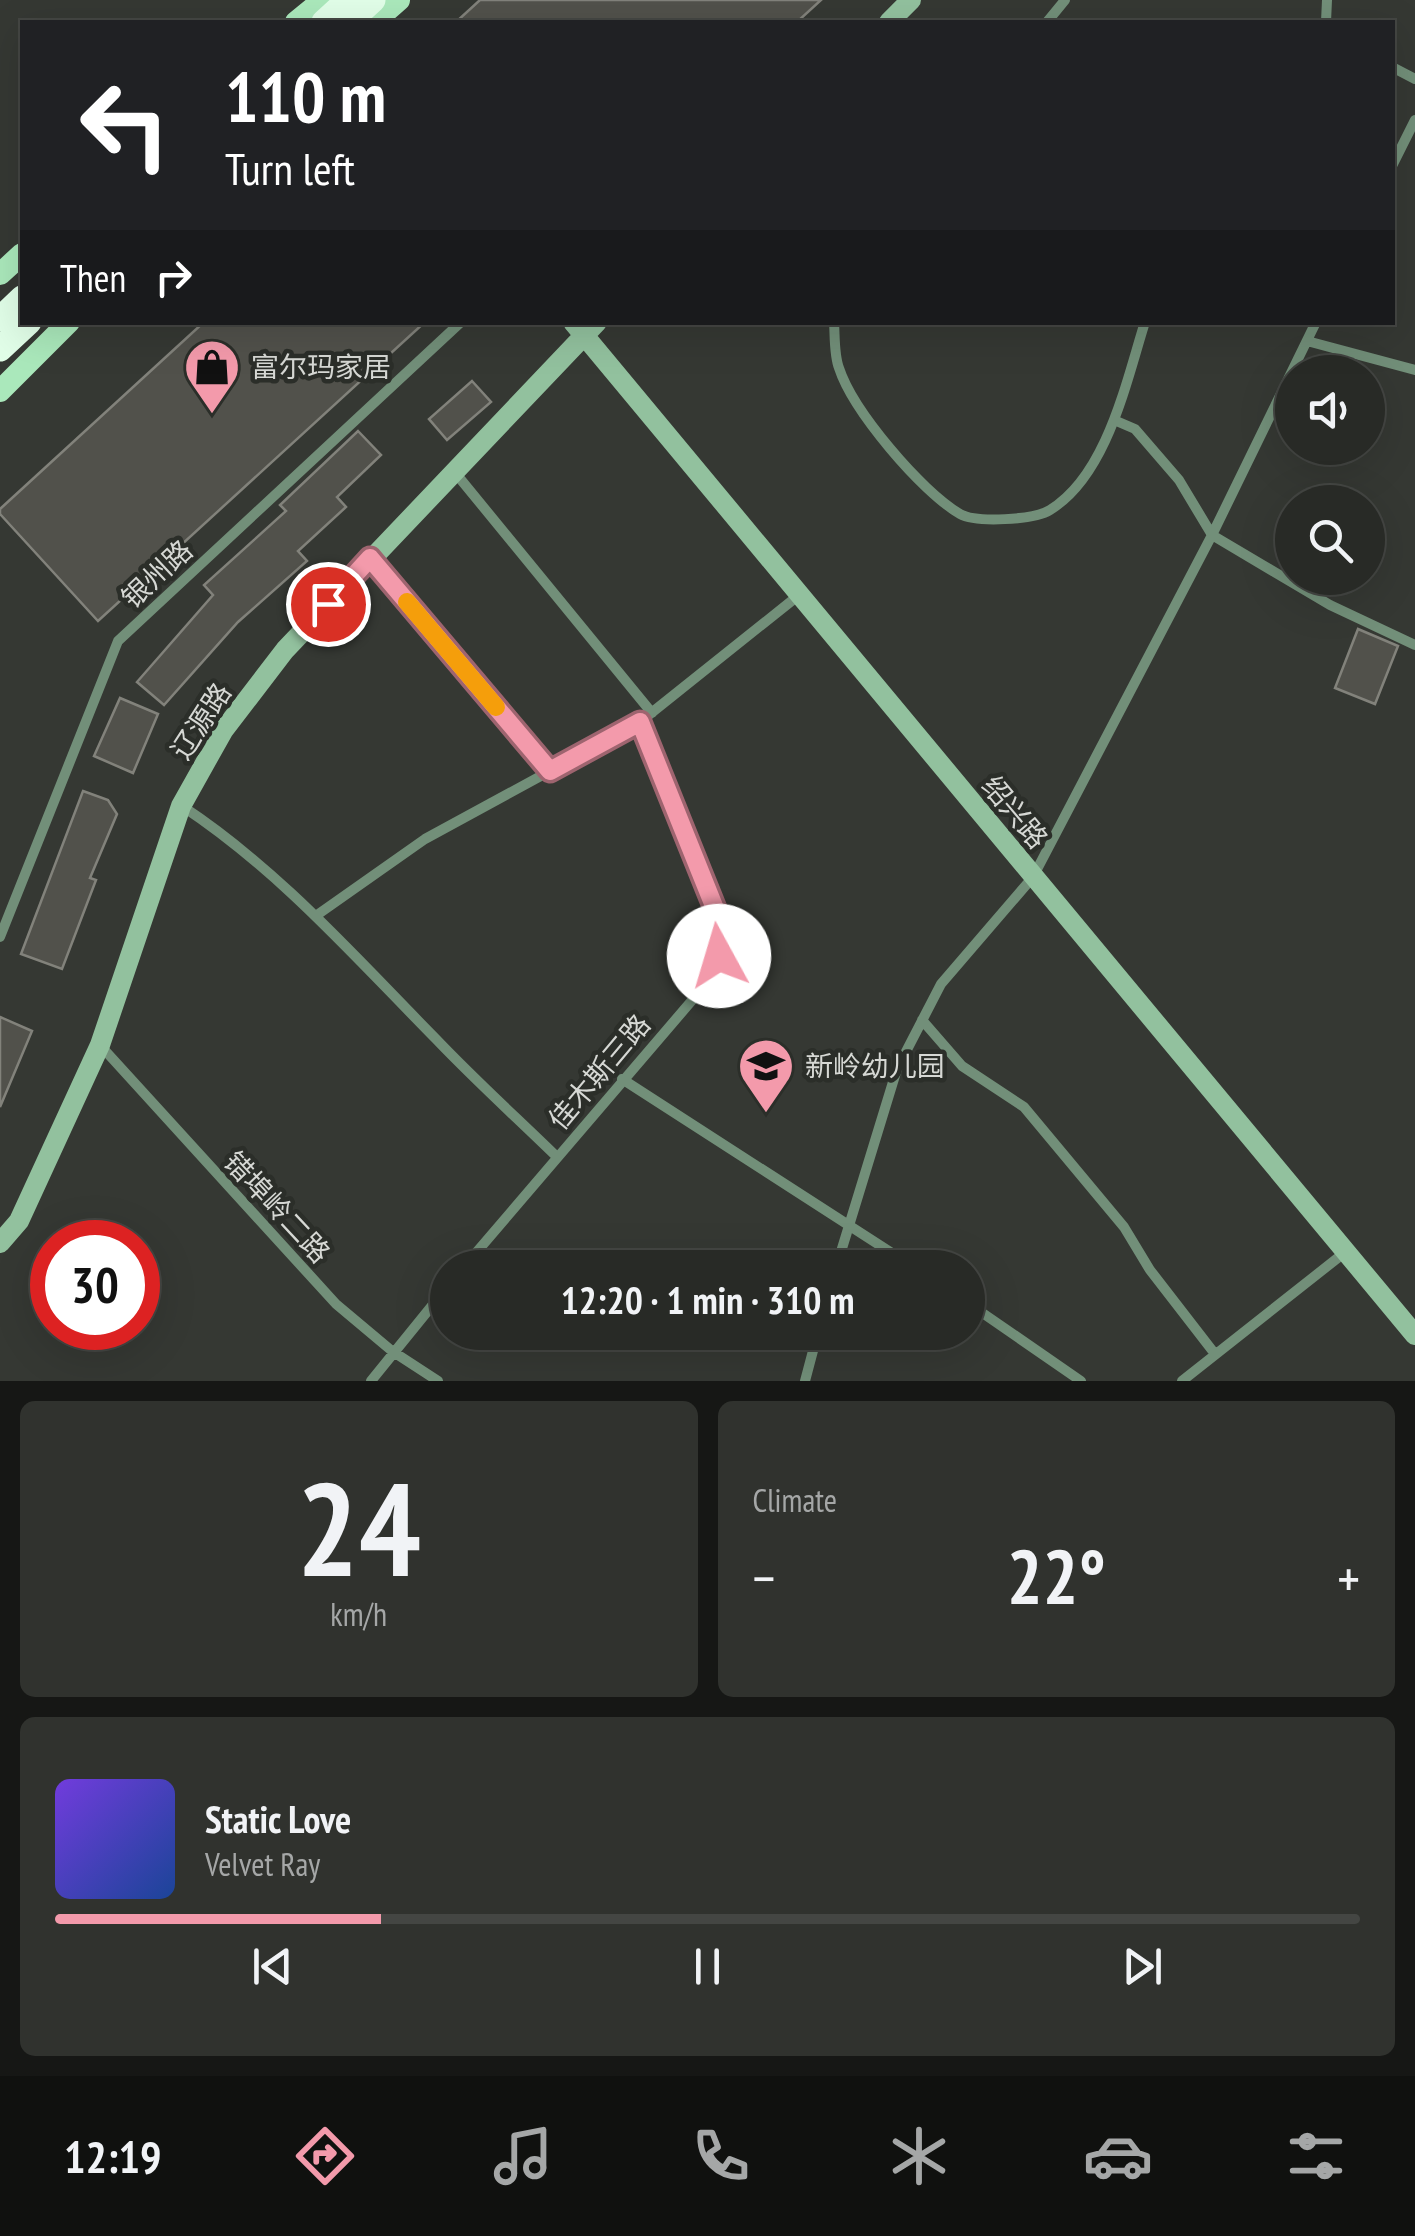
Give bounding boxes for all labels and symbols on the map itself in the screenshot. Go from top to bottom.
shop icon: 富尔玛家居 [182,337,242,416]
place label: 富尔玛家居 [251,348,391,385]
street label: 银州路 [113,531,200,616]
pin [286,562,371,647]
street label: 辽源路 [162,675,239,766]
street label: 绍兴路 [974,768,1057,856]
position arrow [667,904,771,1008]
street label: 佳木斯三路 [539,1006,658,1137]
school or university icon: 新岭幼儿园 [736,1036,796,1115]
place label: 新岭幼儿园 [805,1047,945,1084]
street label: 错埠岭二路 [216,1143,339,1270]
speed limit sign: 30 [30,1220,160,1350]

